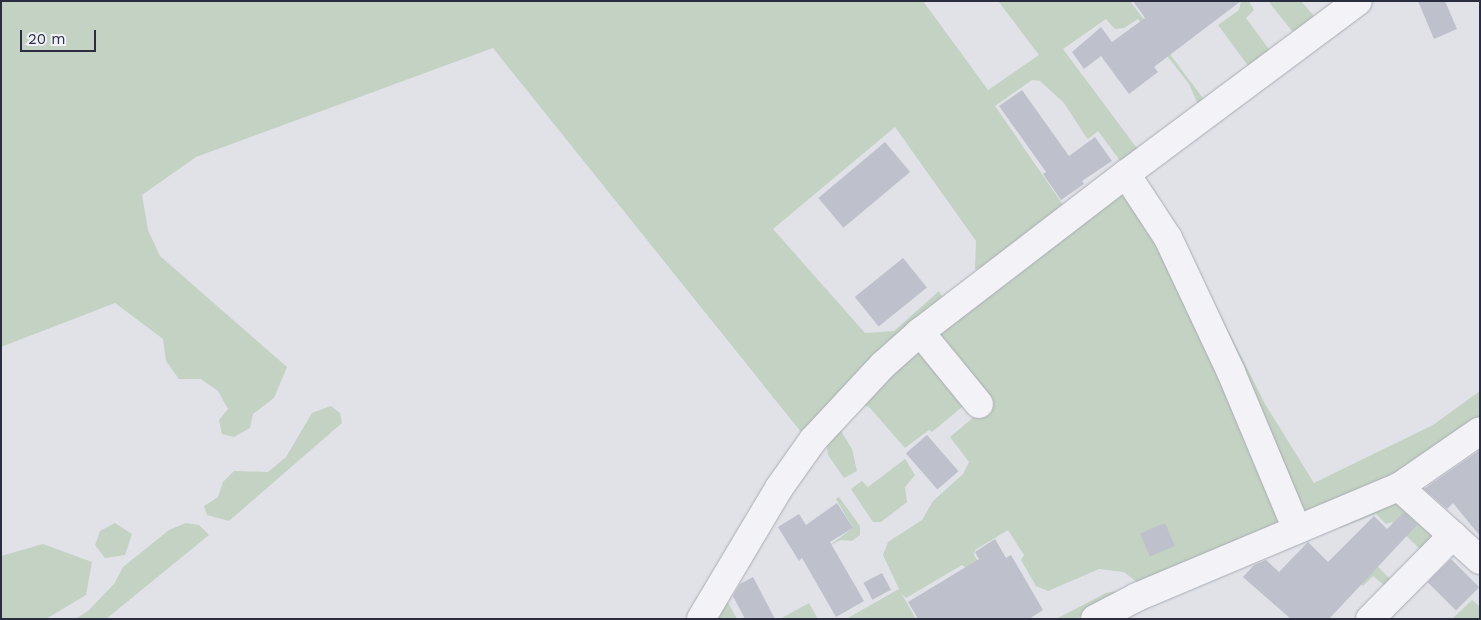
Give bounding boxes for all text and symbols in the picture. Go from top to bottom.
scale bar [22,20,99,52]
text: 20 m [28,30,66,48]

